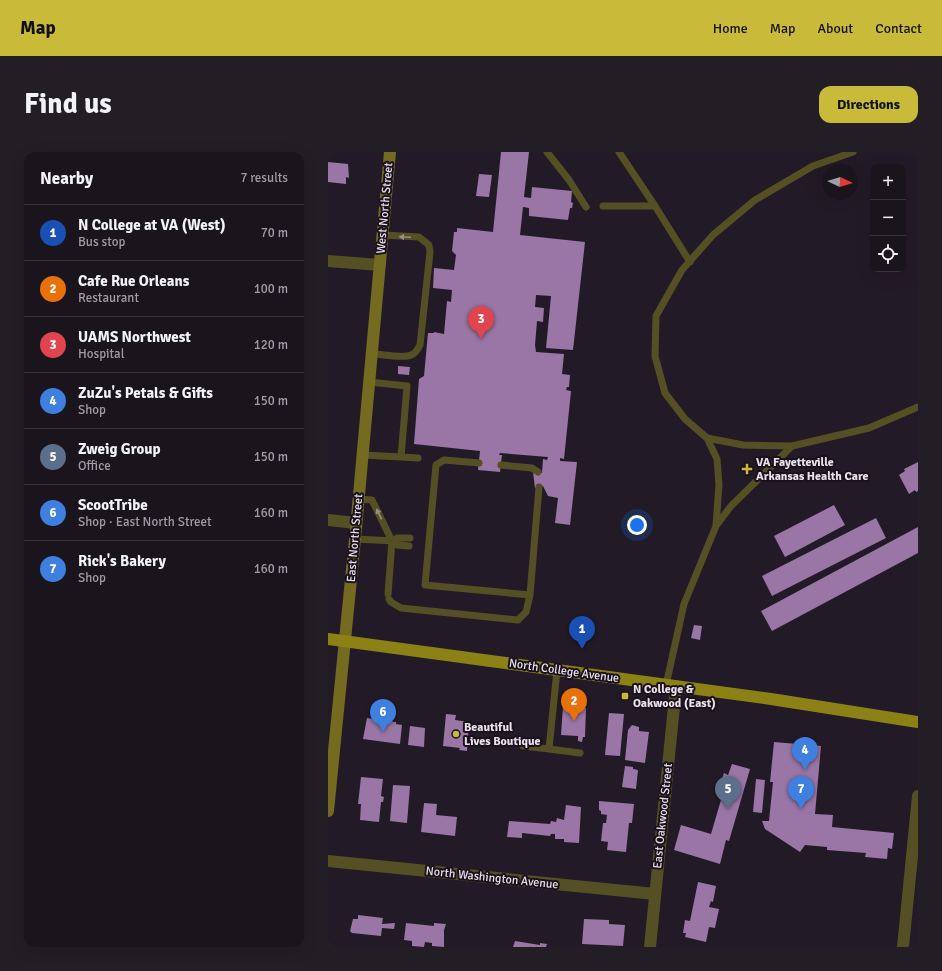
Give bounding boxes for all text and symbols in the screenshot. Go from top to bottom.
text: Map [20,16,56,40]
text: Home [713,20,748,37]
text: Map [770,20,795,37]
text: About [817,20,853,37]
text: Contact [875,20,922,37]
button: Directions [819,86,918,123]
text: Find us [24,87,112,121]
street label: West North Street [374,162,396,254]
north arrow [822,164,858,200]
map controls [870,164,906,272]
button: + [870,164,906,200]
text: Nearby [40,168,93,189]
text: 7 results [240,170,288,186]
button: − [870,200,906,236]
text: N College at VA (West) [78,216,226,234]
text: 1 [49,225,57,241]
text: 70 m [261,225,288,241]
one-way arrow [399,233,411,240]
text: Bus stop [78,234,125,250]
button: locate [870,236,906,272]
text: Cafe Rue Orleans [78,272,189,290]
text: 2 [49,281,57,297]
text: 100 m [254,281,288,297]
text: Restaurant [78,290,139,306]
pin: 3 [468,306,494,339]
text: UAMS Northwest [78,328,191,346]
text: 3 [49,337,57,353]
text: 120 m [254,337,288,353]
text: Hospital [78,346,125,362]
text: ZuZu's Petals & Gifts [78,384,213,402]
text: 4 [49,393,57,409]
text: 150 m [254,393,288,409]
text: Shop [78,402,106,418]
text: Zweig Group [78,440,161,458]
text: 5 [49,449,57,465]
text: 150 m [254,449,288,465]
place label: VA Fayetteville Arkansas Health Care [756,455,868,484]
text: Office [78,458,111,474]
marker: VA Fayetteville Arkansas Health Care [741,463,753,475]
street label: East North Street [344,493,366,583]
text: ScootTribe [78,496,148,514]
text: 6 [49,505,57,521]
text: 160 m [254,505,288,521]
one-way arrow [376,509,382,520]
text: Shop · East North Street [78,514,212,530]
your location [627,515,647,535]
text: Rick's Bakery [78,552,166,570]
text: 7 [49,561,57,577]
text: 160 m [254,561,288,577]
text: Shop [78,570,106,586]
pin: 1 [569,616,595,649]
street label: North College Avenue [508,656,620,686]
place label: N College & Oakwood (East) [633,682,716,711]
pin: 2 [561,688,587,721]
marker: N College & Oakwood (East) [620,691,630,701]
pin: 6 [370,699,396,732]
place label: Beautiful Lives Boutique [464,720,540,749]
marker: Beautiful Lives Boutique [451,729,461,739]
pin: 4 [792,737,818,770]
street label: East Oakwood Street [650,763,676,869]
pin: 5 [715,776,741,809]
pin: 7 [788,776,814,809]
street label: North Washington Avenue [425,864,559,892]

